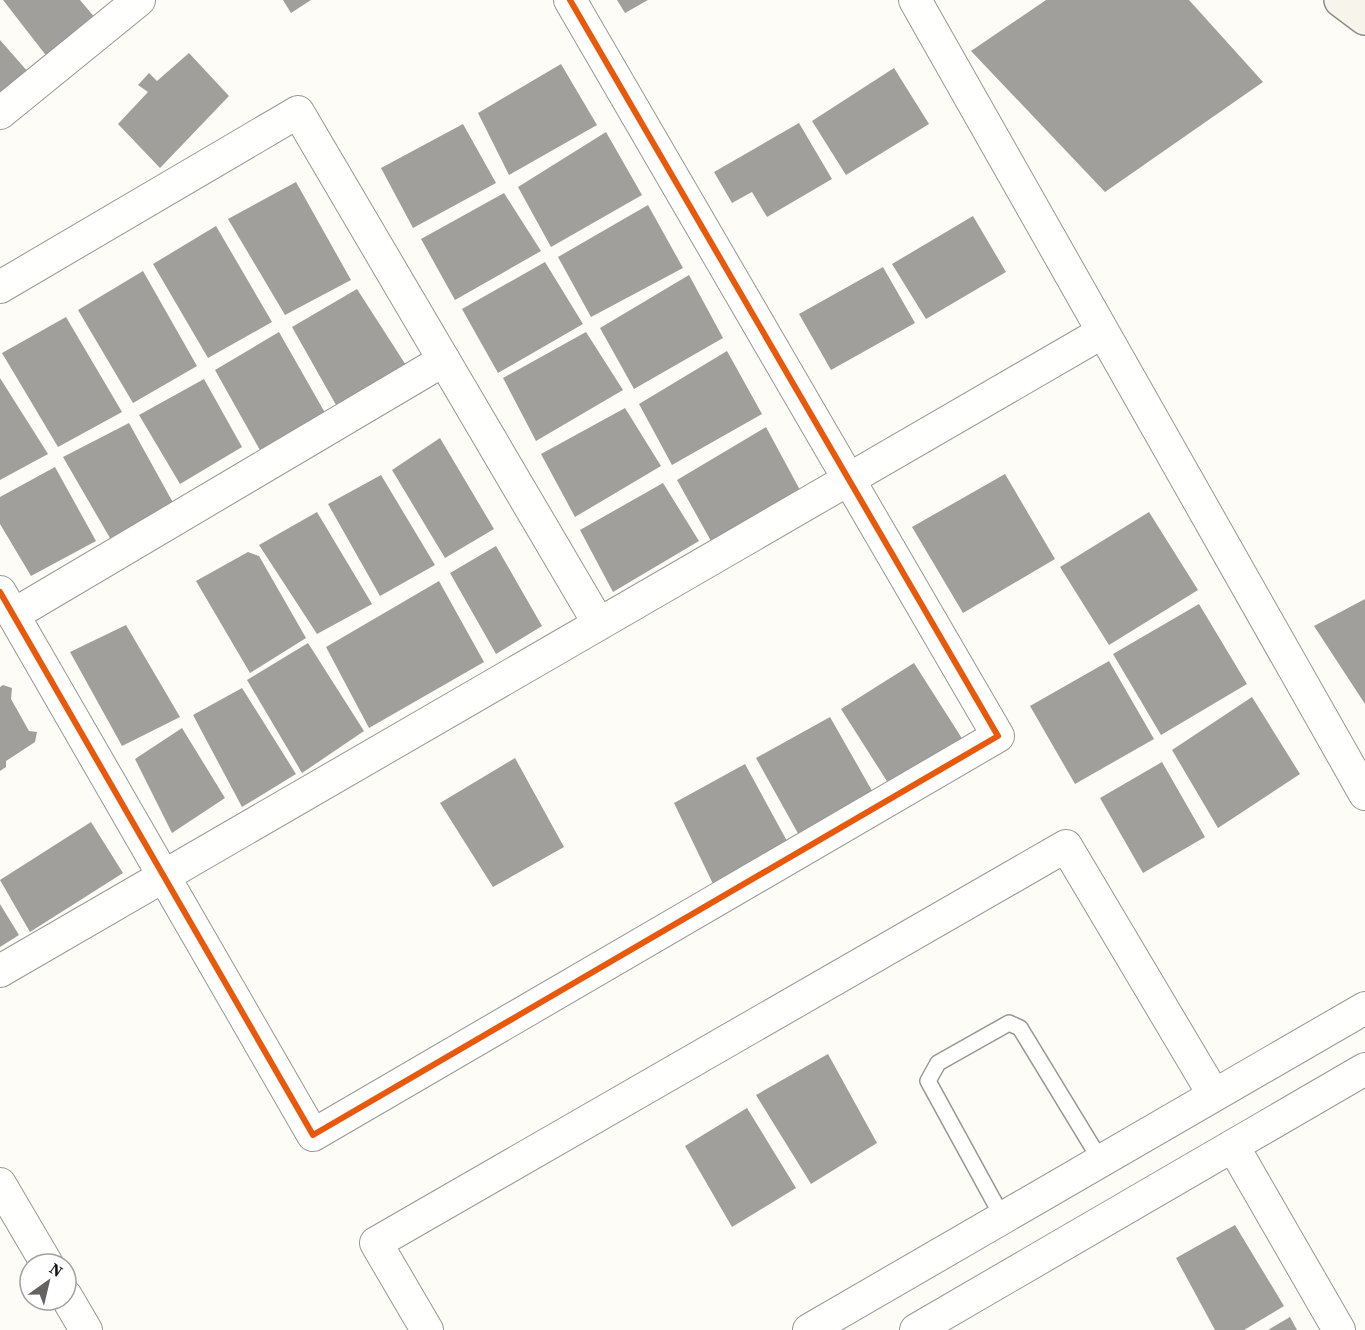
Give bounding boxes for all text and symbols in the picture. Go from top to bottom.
north arrow [18,1252,78,1312]
text: N [45,1257,68,1282]

